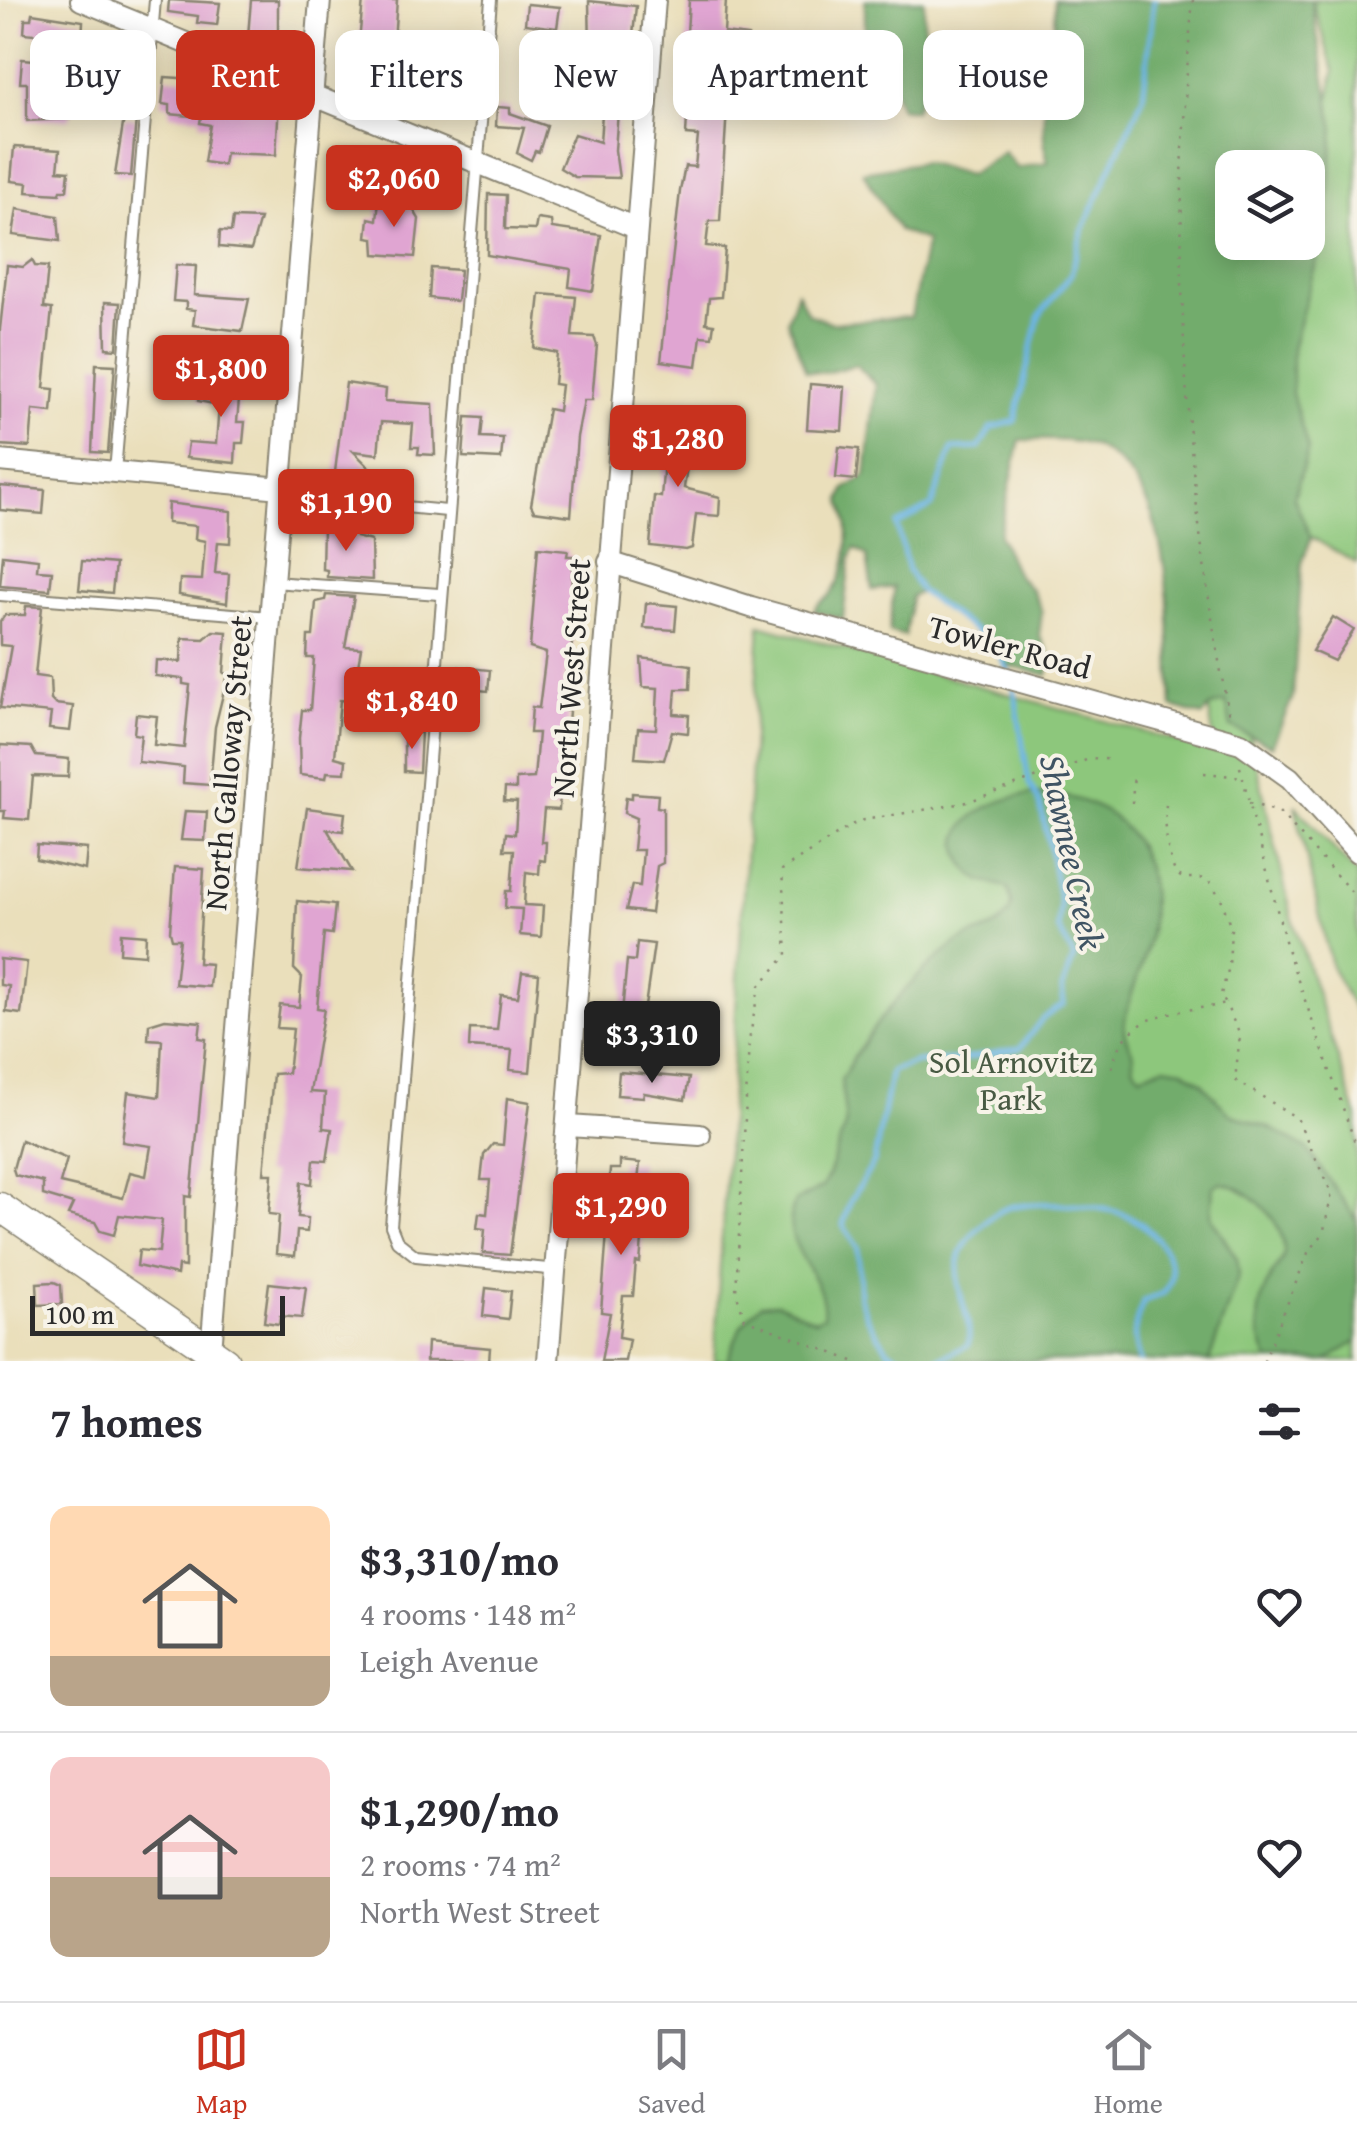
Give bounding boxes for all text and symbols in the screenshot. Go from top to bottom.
chip: Buy [30,30,156,120]
chip: Rent [176,30,315,120]
chip: Filters [335,30,499,120]
chip: New [519,30,653,120]
chip: Apartment [673,30,903,120]
chip: House [923,30,1084,120]
pin: $2,060 [313,145,475,230]
map controls [1215,150,1325,260]
button: layers [1215,150,1325,260]
text: $2,060 [348,154,440,201]
pin: $1,800 [140,335,302,420]
text: $1,800 [175,344,267,391]
pin: $1,280 [597,405,759,490]
text: $1,280 [632,414,724,461]
pin: $1,190 [265,469,427,554]
text: $1,190 [300,478,392,525]
street label: North West Street [539,557,602,799]
street label: Towler Road [924,602,1097,691]
street label: North Galloway Street [191,614,264,912]
pin: $1,840 [331,667,493,752]
text: $1,840 [366,676,458,723]
water label: Shawnee Creek [1027,750,1118,955]
pin: $3,310 [571,1001,733,1086]
text: $3,310 [606,1010,698,1057]
park label: Sol Arnovitz Park [929,1038,1093,1122]
pin: $1,290 [540,1173,702,1258]
text: $1,290 [575,1182,667,1229]
scale bar [30,1291,285,1336]
text: 100 m [45,1293,114,1334]
text: 7 homes [50,1391,203,1452]
icon: filters [1252,1394,1307,1449]
text: $3,310/mo [360,1529,559,1590]
icon: home [130,1546,250,1666]
icon: heart [1252,1579,1307,1634]
text: 4 rooms · 148 m² [360,1590,576,1637]
text: Leigh Avenue [360,1637,539,1684]
text: $1,290/mo [360,1780,559,1841]
icon: home [130,1797,250,1917]
icon: heart [1252,1830,1307,1885]
text: 2 rooms · 74 m² [360,1841,561,1888]
text: North West Street [360,1888,600,1935]
tab: Map [194,2022,249,2123]
tab: Saved [638,2022,705,2123]
tab: Home [1094,2022,1163,2123]

